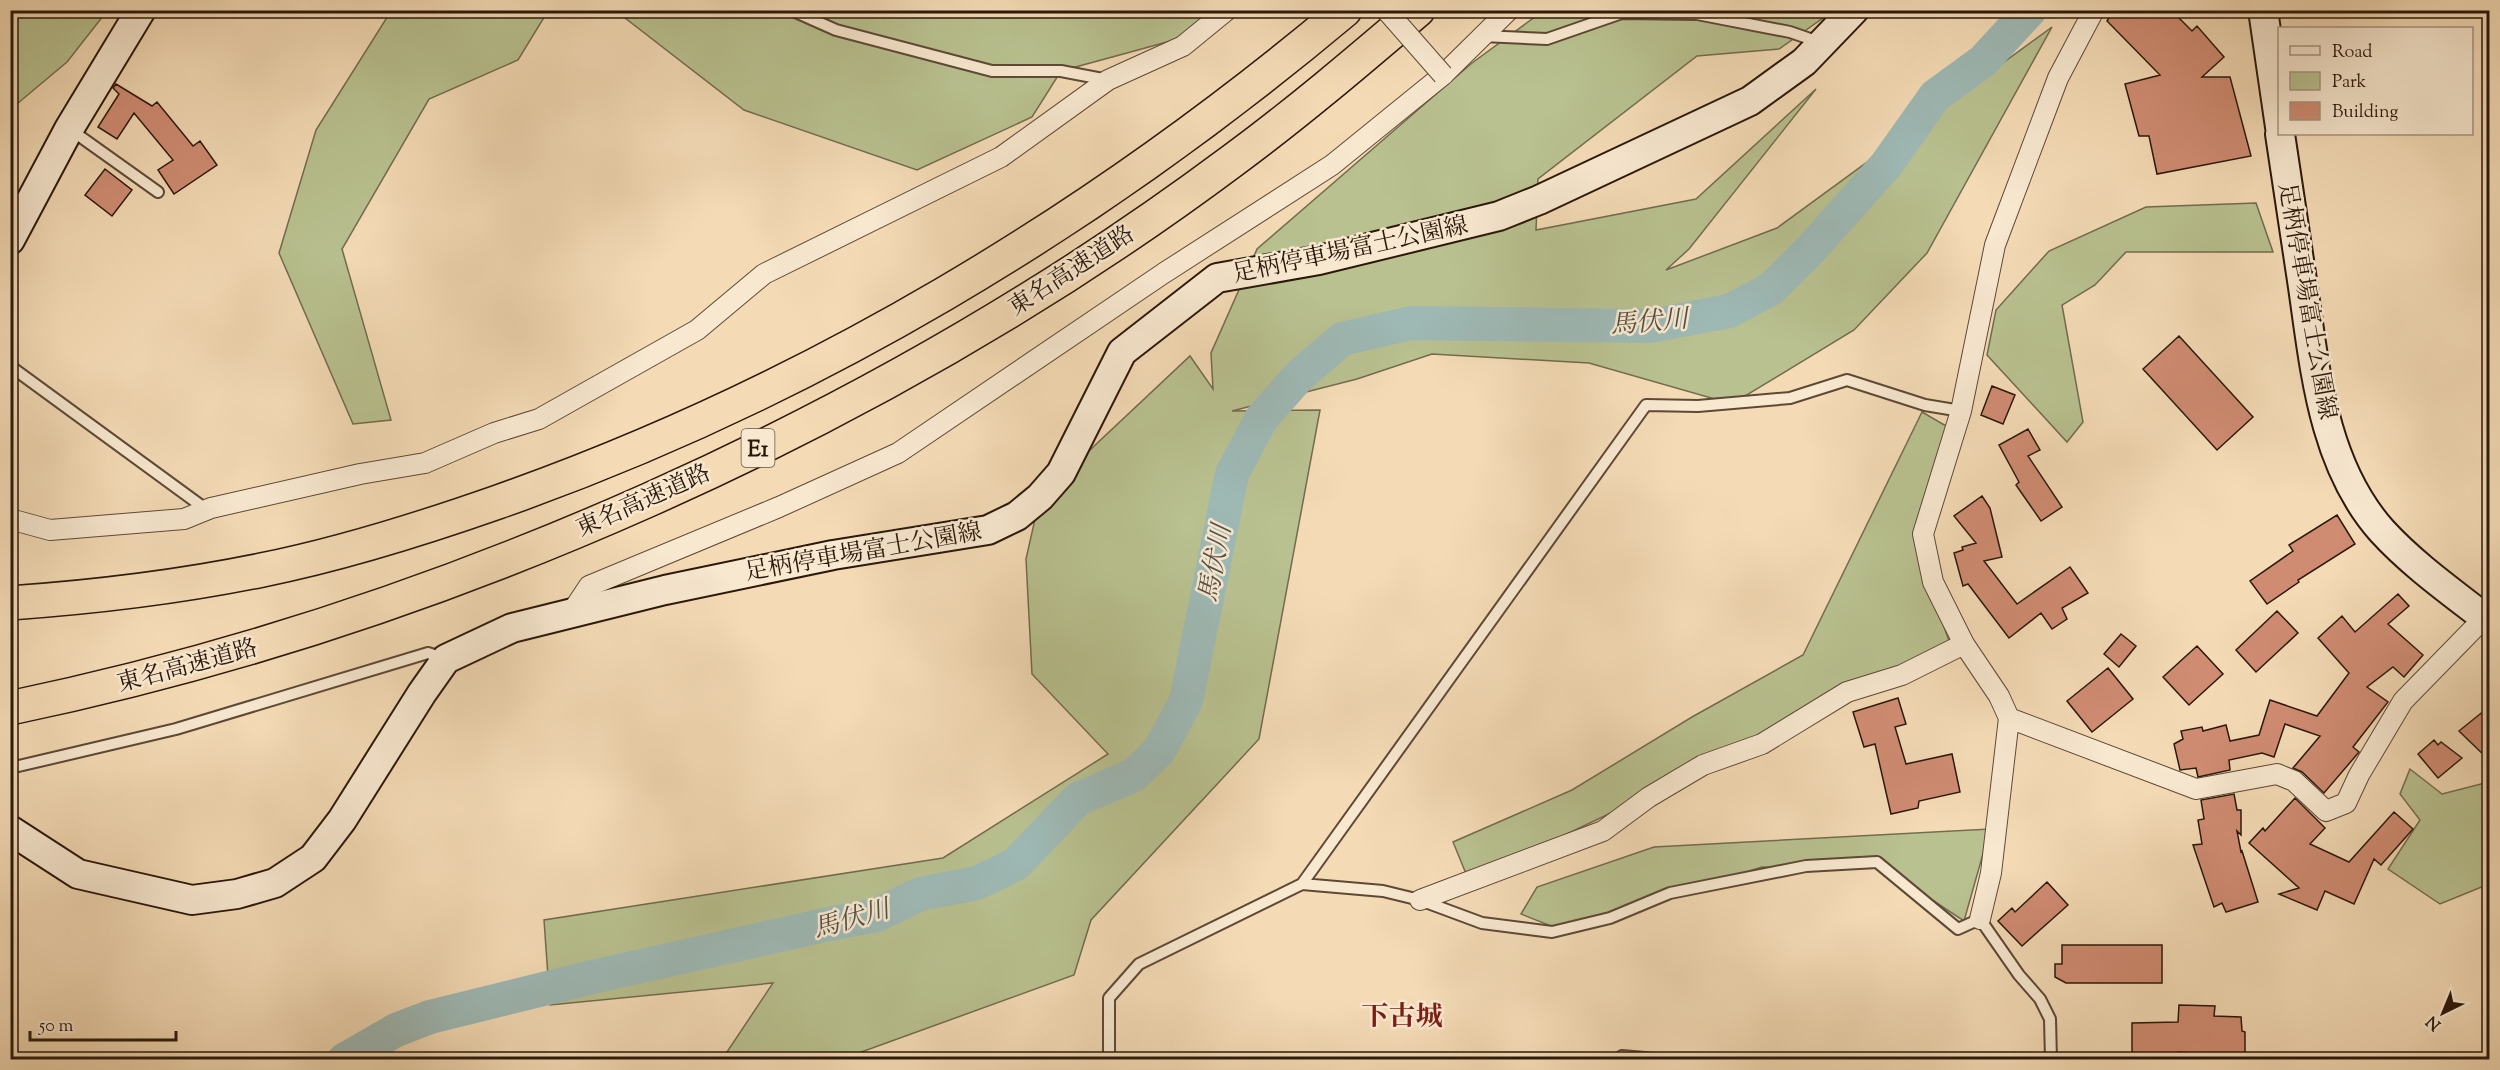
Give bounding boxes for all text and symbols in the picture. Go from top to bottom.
legend [2278,27,2473,135]
text: Road [2332,40,2372,66]
text: Park [2332,70,2367,96]
text: Building [2332,100,2398,126]
street label: 足柄停車場富士公園線 [2268,180,2344,422]
street label: 足柄停車場富士公園線 [1230,209,1471,293]
street label: 東名高速道路 [1002,218,1142,325]
water label: 馬伏川 [1609,301,1693,345]
road number: E1 [742,429,774,467]
street label: 東名高速道路 [571,457,717,547]
street label: 足柄停車場富士公園線 [742,515,984,591]
water label: 馬伏川 [1191,519,1243,605]
street label: 東名高速道路 [114,632,261,702]
water label: 馬伏川 [809,891,897,949]
north arrow [2413,983,2473,1043]
district label: 下古城 [1362,999,1443,1038]
scale bar [30,1004,176,1042]
text: N [2422,1009,2447,1035]
text: 50 m [38,1014,74,1040]

